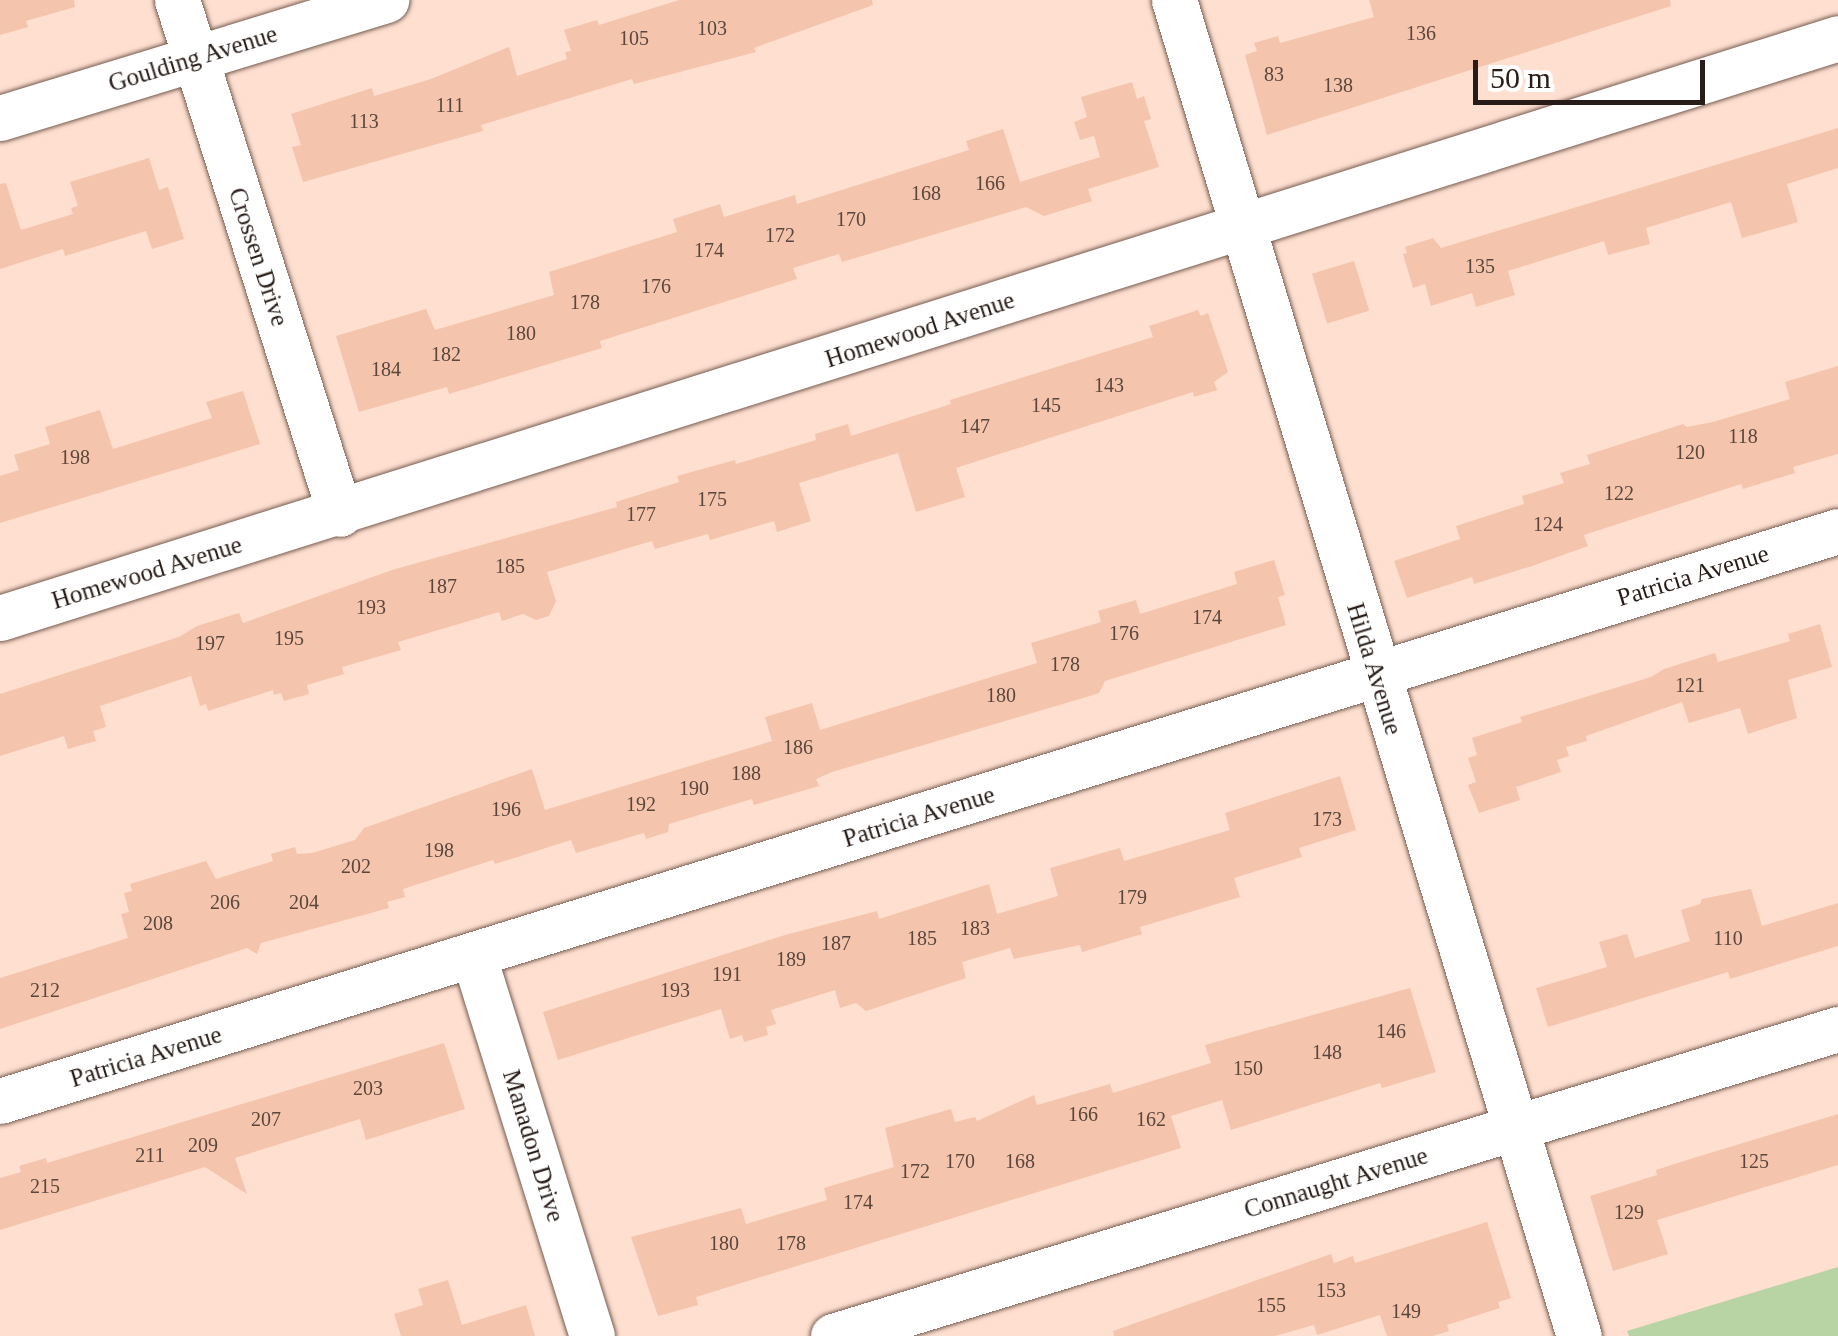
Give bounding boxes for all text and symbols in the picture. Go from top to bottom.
house number: 103 [697,16,727,40]
street label: Goulding Avenue [104,19,282,99]
house number: 136 [1406,21,1436,45]
house number: 105 [619,26,649,50]
scale bar [1478,40,1710,102]
text: 50 m [1490,61,1551,94]
house number: 83 [1264,62,1284,86]
house number: 138 [1323,73,1353,97]
house number: 111 [436,93,464,117]
house number: 113 [349,109,379,133]
house number: 166 [975,171,1005,195]
house number: 168 [911,181,941,205]
street label: Crossen Drive [222,184,294,330]
house number: 170 [836,207,866,231]
house number: 172 [765,223,795,247]
house number: 174 [694,238,724,262]
house number: 135 [1465,254,1495,278]
house number: 176 [641,274,671,298]
street label: Homewood Avenue [821,285,1019,375]
house number: 178 [570,290,600,314]
house number: 180 [506,321,536,345]
house number: 182 [431,342,461,366]
house number: 184 [371,357,401,381]
house number: 143 [1094,373,1124,397]
house number: 145 [1031,393,1061,417]
house number: 147 [960,414,990,438]
house number: 118 [1728,424,1758,448]
house number: 120 [1675,440,1705,464]
house number: 198 [60,445,90,469]
house number: 122 [1604,481,1634,505]
house number: 175 [697,487,727,511]
house number: 177 [626,502,656,526]
house number: 124 [1533,512,1563,536]
street label: Homewood Avenue [48,530,246,616]
street label: Patricia Avenue [1613,538,1773,614]
house number: 185 [495,554,525,578]
house number: 187 [427,574,457,598]
house number: 193 [356,595,386,619]
street label: Hilda Avenue [1340,599,1408,739]
house number: 174 [1192,605,1222,629]
house number: 176 [1109,621,1139,645]
house number: 195 [274,626,304,650]
house number: 197 [195,631,225,655]
house number: 178 [1050,652,1080,676]
house number: 121 [1675,673,1705,697]
house number: 180 [986,683,1016,707]
house number: 186 [783,735,813,759]
house number: 188 [731,761,761,785]
house number: 190 [679,776,709,800]
street label: Patricia Avenue [839,779,999,855]
house number: 192 [626,792,656,816]
house number: 196 [491,797,521,821]
house number: 173 [1312,807,1342,831]
house number: 198 [424,838,454,862]
house number: 202 [341,854,371,878]
house number: 179 [1117,885,1147,909]
house number: 206 [210,890,240,914]
house number: 204 [289,890,319,914]
house number: 208 [143,911,173,935]
house number: 183 [960,916,990,940]
house number: 185 [907,926,937,950]
house number: 110 [1713,926,1743,950]
house number: 187 [821,931,851,955]
house number: 189 [776,947,806,971]
house number: 191 [712,962,742,986]
house number: 212 [30,978,60,1002]
house number: 193 [660,978,690,1002]
street label: Patricia Avenue [66,1019,226,1095]
house number: 146 [1376,1019,1406,1043]
house number: 148 [1312,1040,1342,1064]
house number: 150 [1233,1056,1263,1080]
street label: Manadon Drive [496,1066,570,1226]
house number: 203 [353,1076,383,1100]
house number: 166 [1068,1102,1098,1126]
house number: 207 [251,1107,281,1131]
house number: 162 [1136,1107,1166,1131]
house number: 209 [188,1133,218,1157]
street label: Connaught Avenue [1240,1141,1432,1225]
house number: 211 [135,1143,165,1167]
house number: 170 [945,1149,975,1173]
house number: 168 [1005,1149,1035,1173]
house number: 125 [1739,1149,1769,1173]
house number: 172 [900,1159,930,1183]
house number: 215 [30,1174,60,1198]
house number: 174 [843,1190,873,1214]
house number: 129 [1614,1200,1644,1224]
house number: 180 [709,1231,739,1255]
house number: 178 [776,1231,806,1255]
house number: 153 [1316,1278,1346,1302]
house number: 155 [1256,1293,1286,1317]
house number: 149 [1391,1299,1421,1323]

